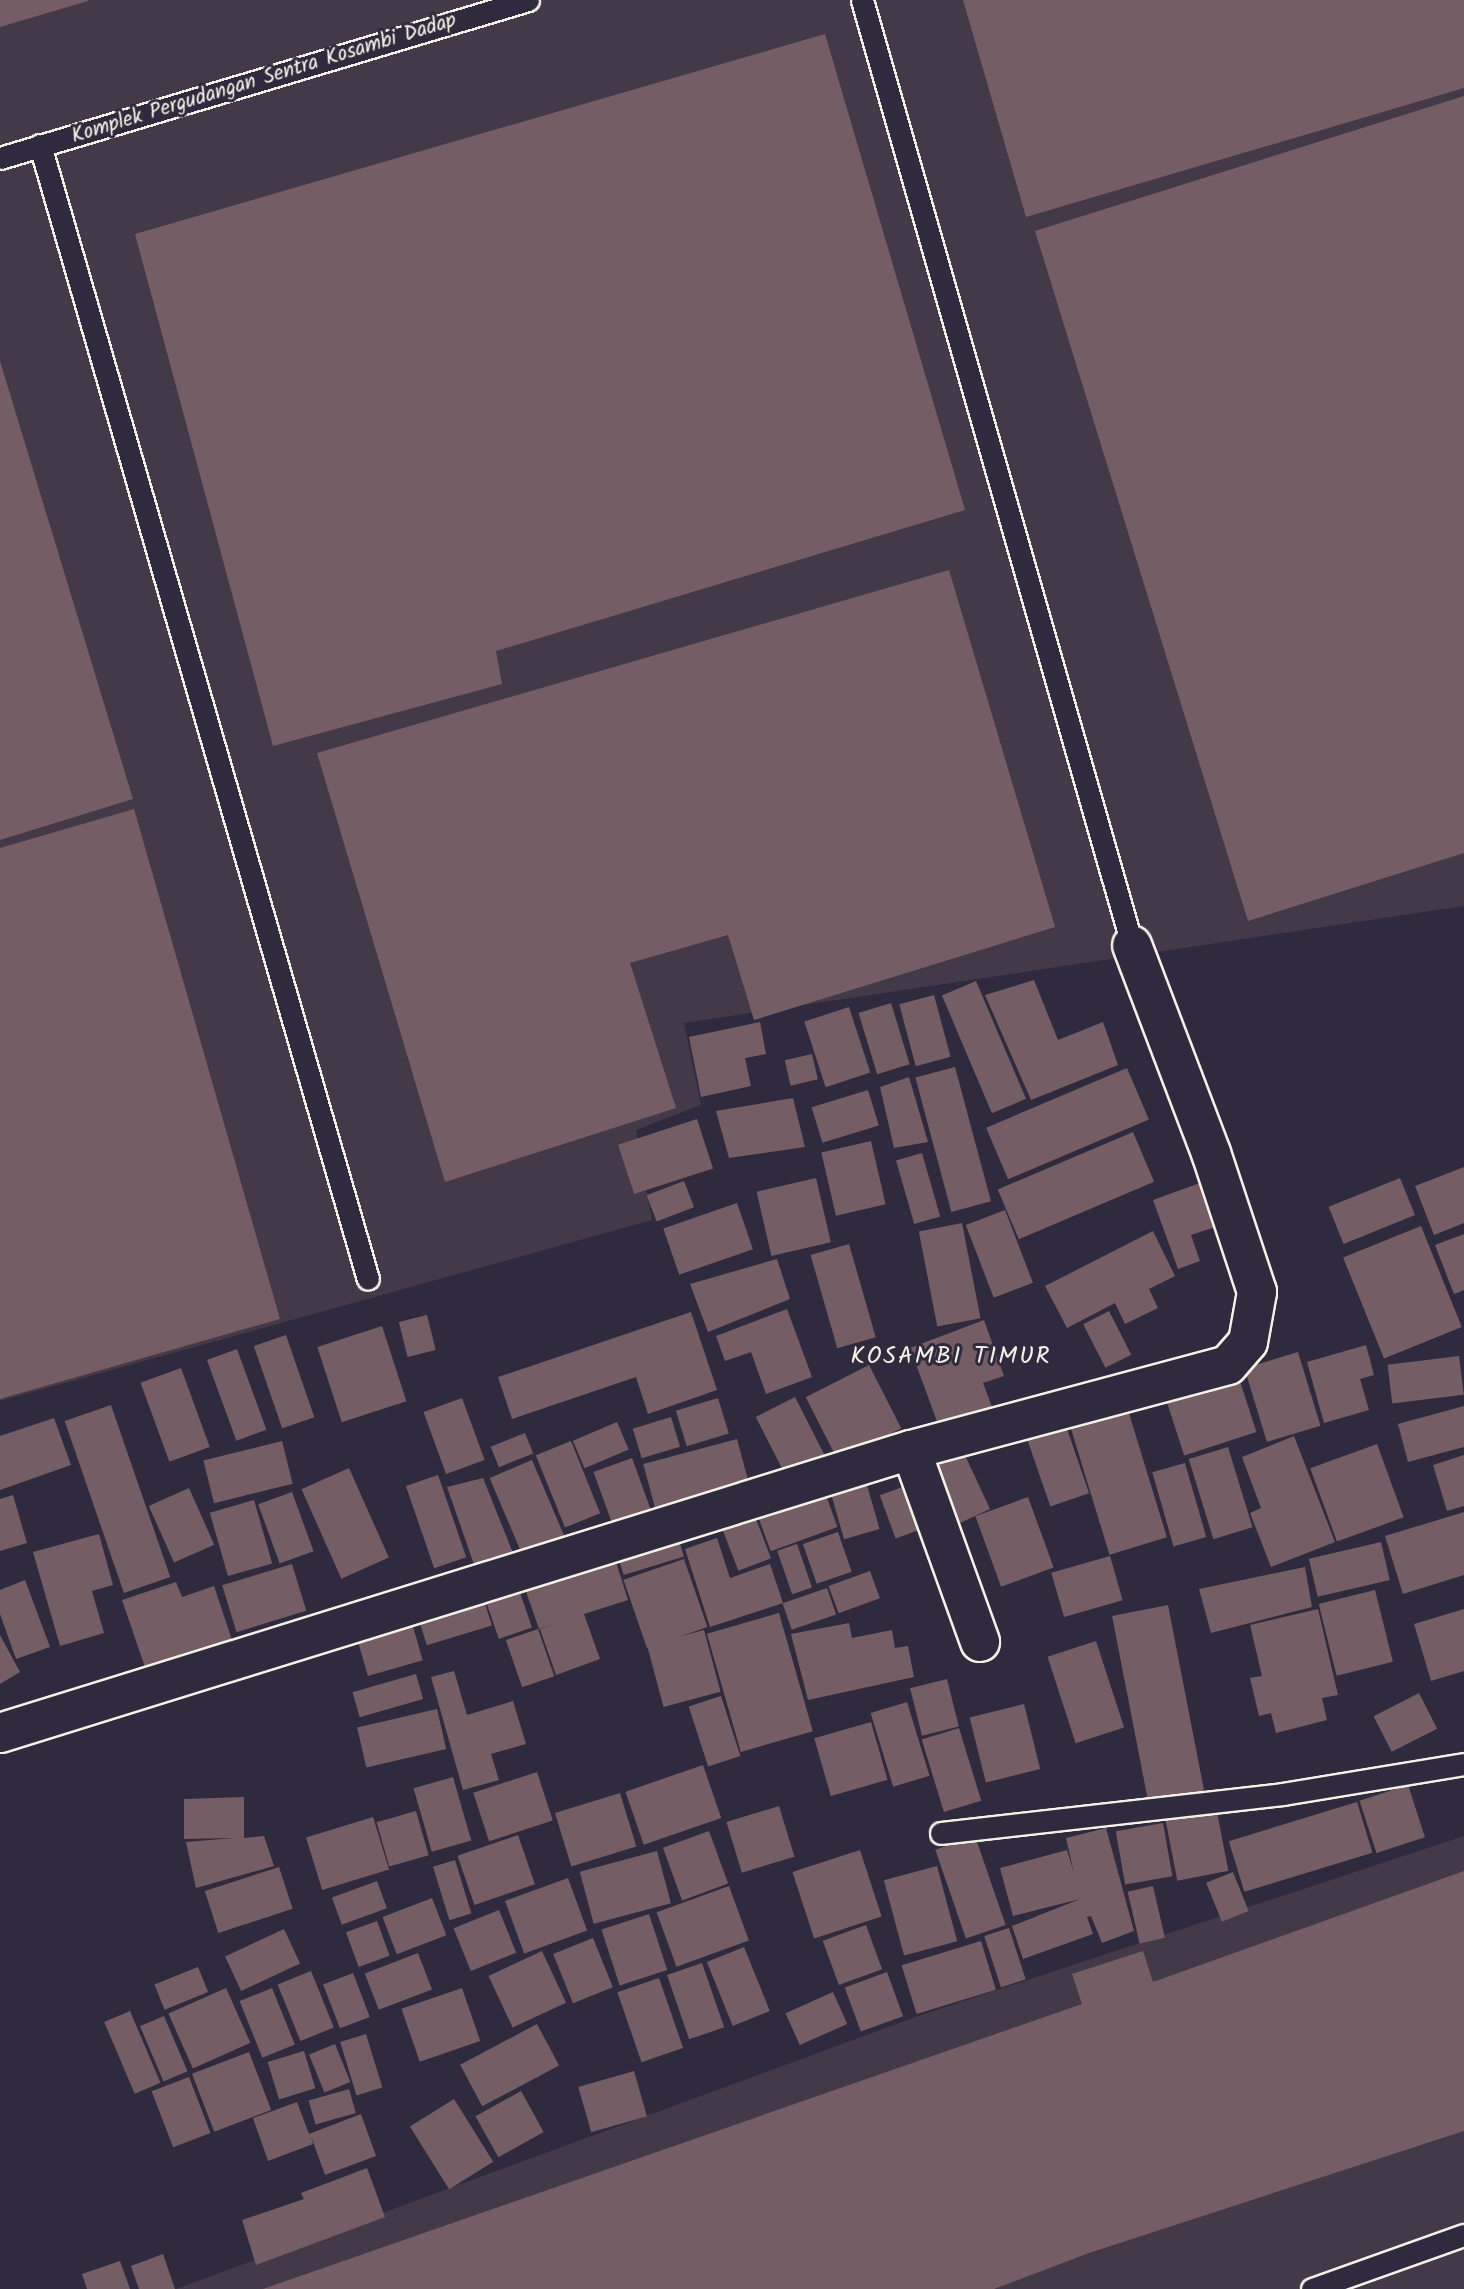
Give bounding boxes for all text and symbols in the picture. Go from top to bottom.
street label: Komplek Pergudangan Sentra Kosambi Dadap [68,8,460,150]
district label: KOSAMBI TIMUR [852,1343,1050,1371]

